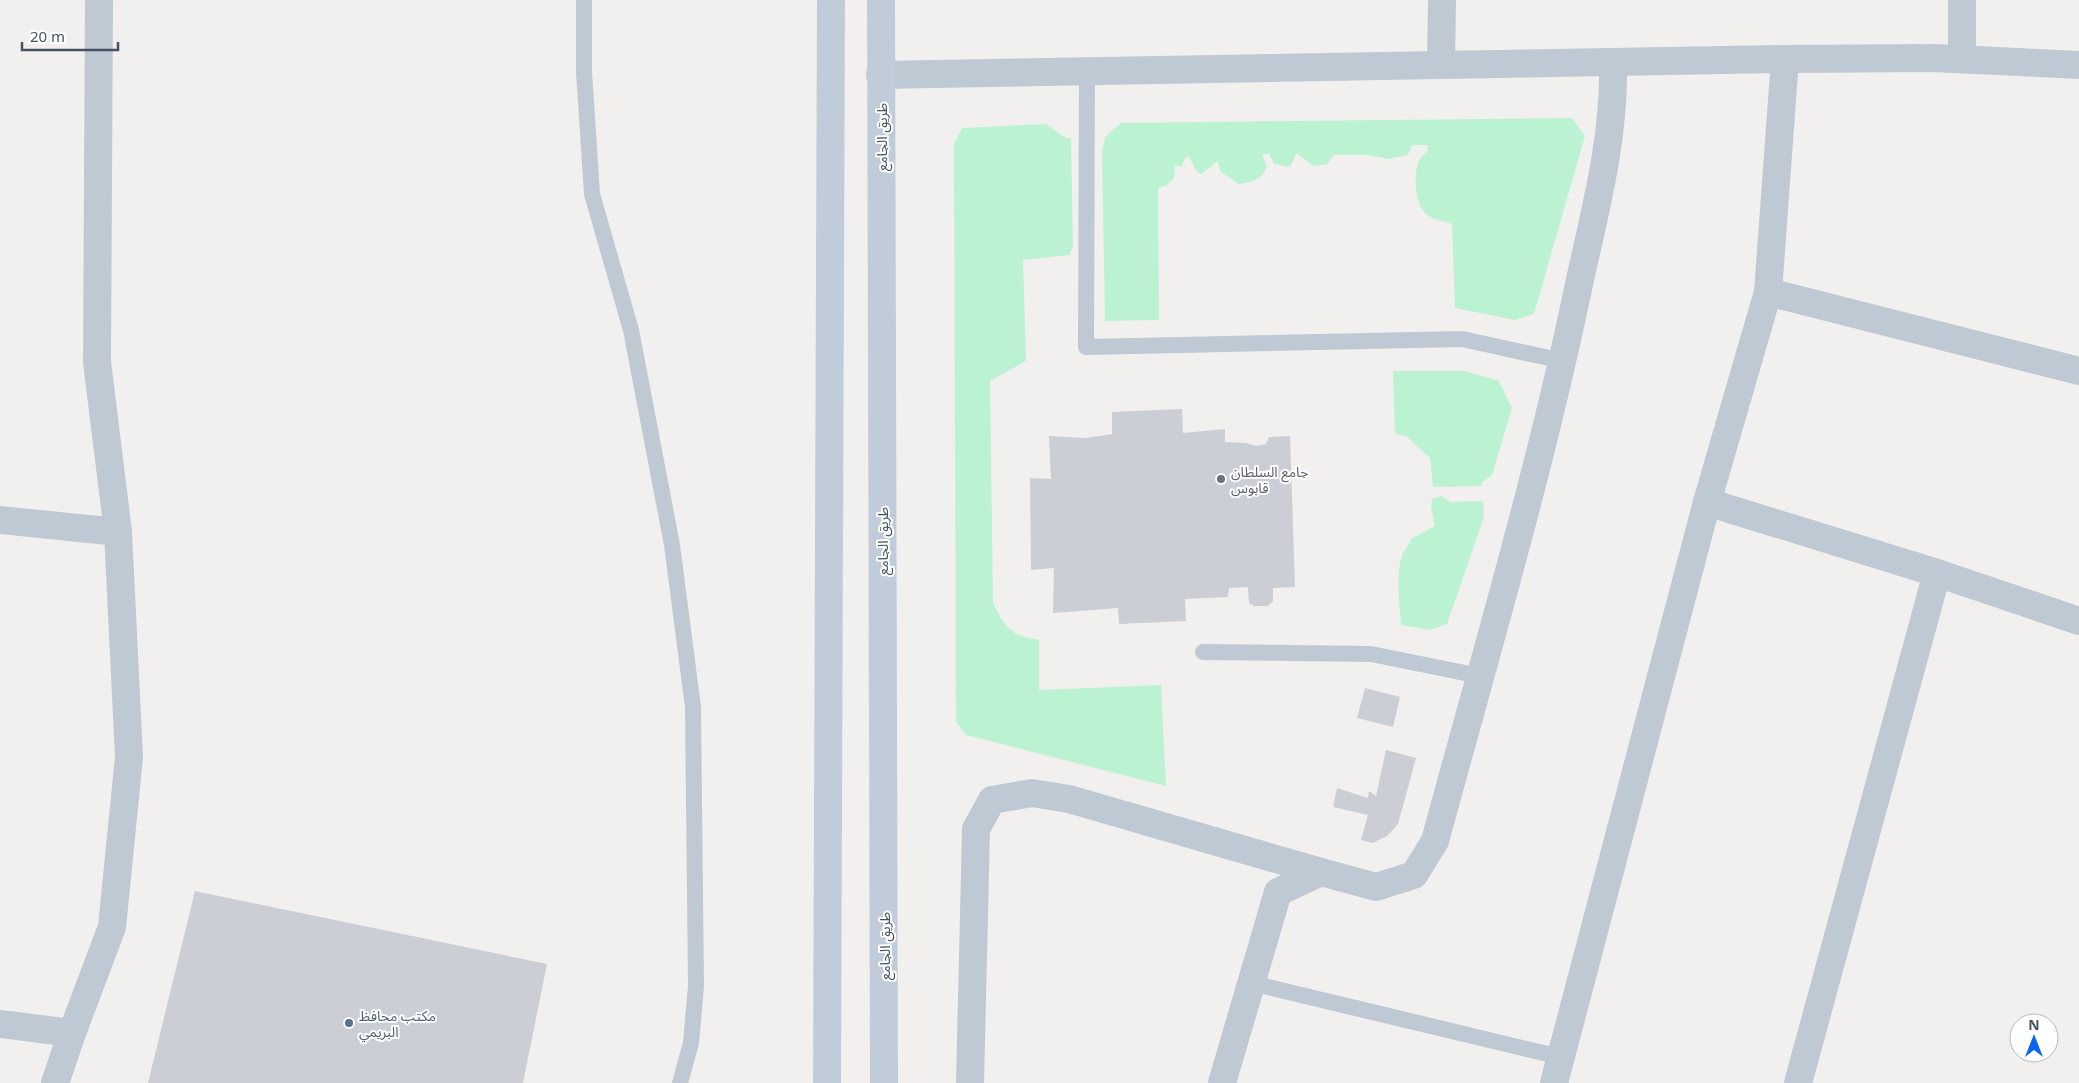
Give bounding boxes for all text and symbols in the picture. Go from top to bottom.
scale bar [22,20,119,52]
text: 20 m [30,26,65,46]
street label: طريق الجامع [872,103,893,171]
place label: جامع السلطان قابوس [1231,462,1308,497]
marker: جامع السلطان قابوس [1215,473,1227,485]
street label: طريق الجامع [873,507,894,575]
street label: طريق الجامع [875,912,896,980]
place label: مكتب محافظ البريمي [359,1006,436,1043]
north arrow [2009,1013,2059,1063]
text: N [2028,1015,2040,1034]
marker: مكتب محافظ البريمي [343,1017,355,1029]

